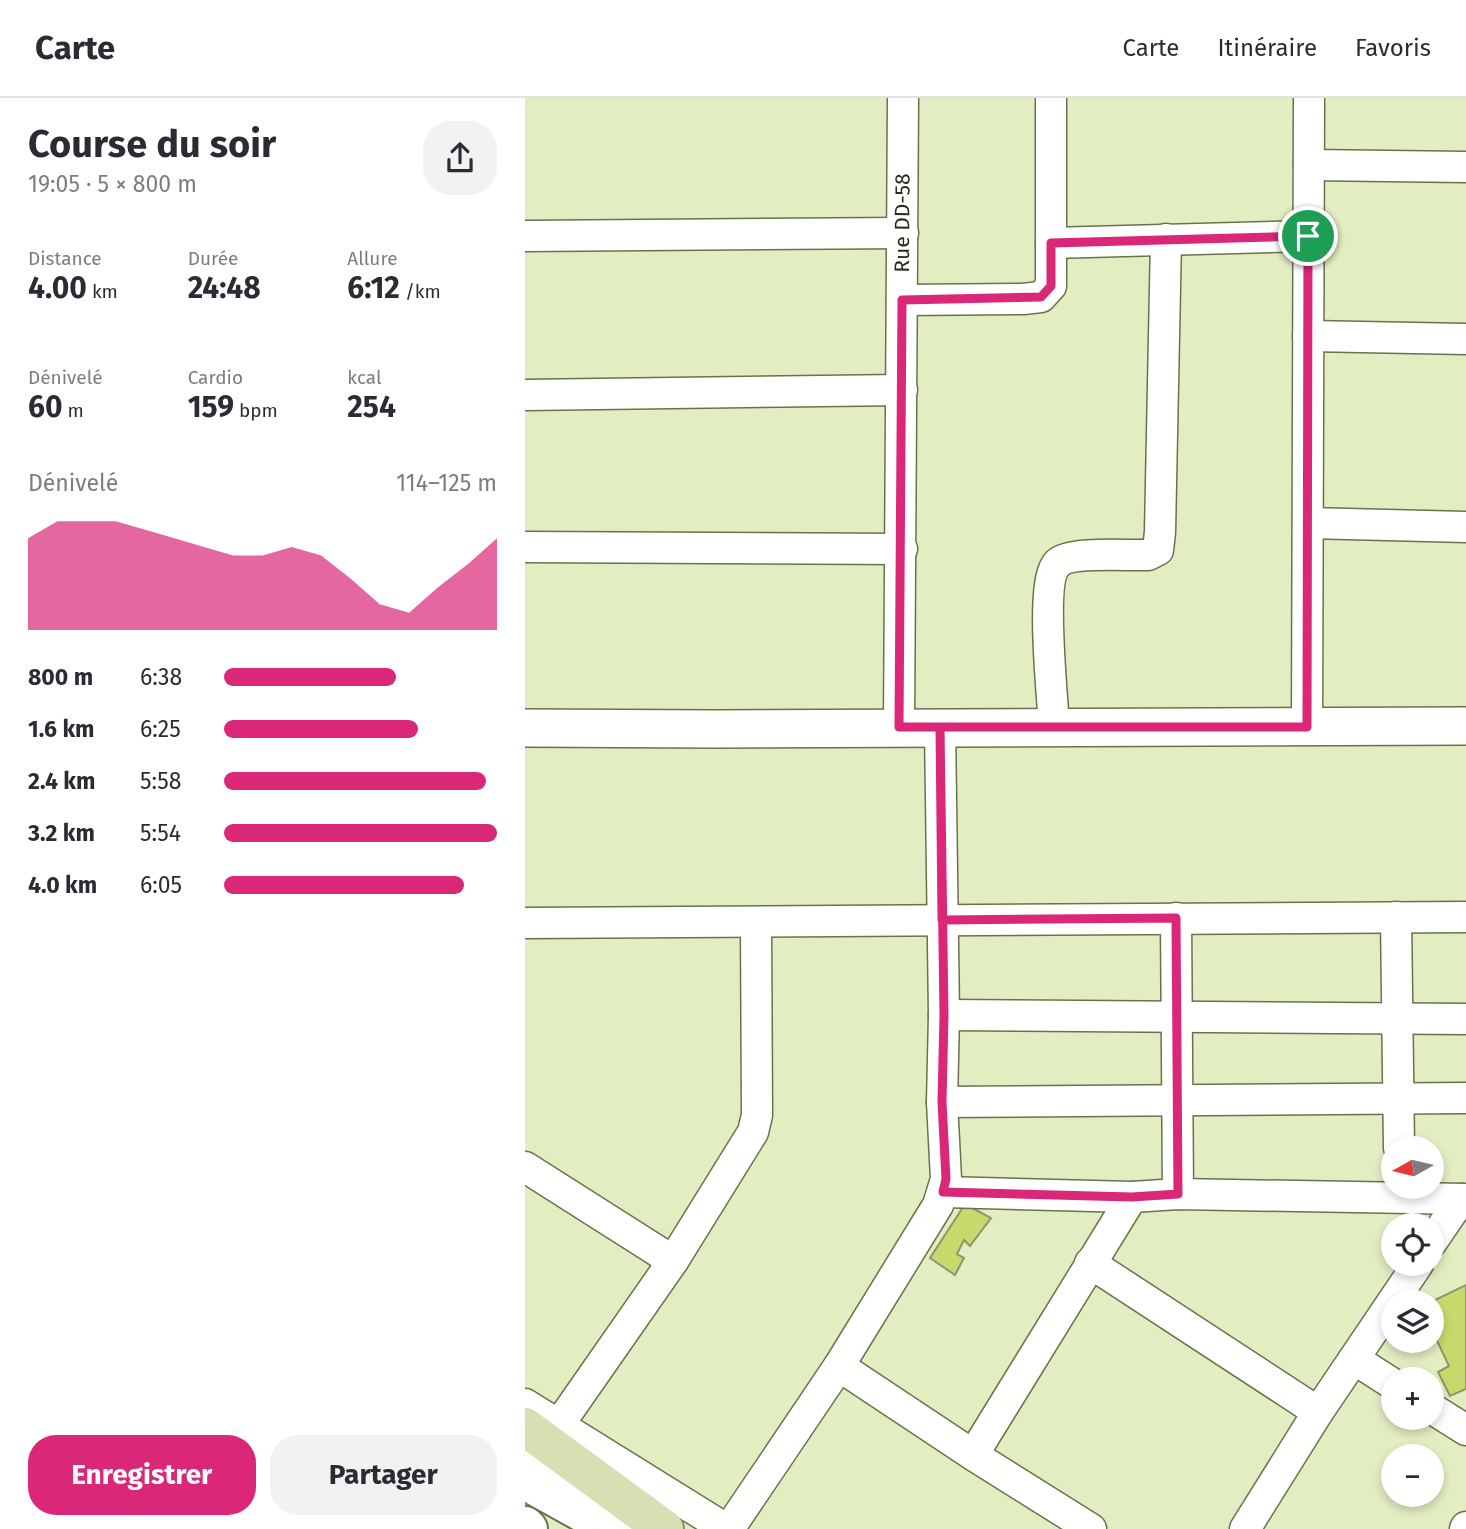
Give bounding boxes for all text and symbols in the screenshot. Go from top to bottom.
text: Carte [35,28,115,68]
text: Carte [1123,34,1179,62]
text: Itinéraire [1217,34,1317,62]
text: Favoris [1355,34,1431,62]
text: Course du soir [28,121,276,167]
button: share [423,121,497,195]
text: 19:05 · 5 × 800 m [28,170,197,198]
street label: Rue DD-58 [889,173,916,273]
pin [1278,206,1338,266]
icon: arrive [1289,217,1327,255]
text: Distance [28,247,102,270]
text: Durée [188,247,238,270]
text: Allure [347,247,398,270]
text: 4.00 [28,270,87,306]
text: 24:48 [188,270,261,306]
text: 6:12 [347,270,400,306]
text: km [87,280,118,303]
text: /km [400,280,441,303]
text: Dénivelé [28,366,103,389]
text: Cardio [188,366,243,389]
text: kcal [347,366,382,389]
text: 60 [28,389,62,425]
text: 159 [188,389,234,425]
text: 254 [347,389,396,425]
text: m [62,399,84,422]
text: bpm [234,399,278,422]
text: Dénivelé [28,469,118,497]
text: 114–125 m [396,469,497,497]
text: 800 m [28,663,93,691]
text: 6:38 [140,663,182,691]
text: 1.6 km [28,715,95,743]
text: 6:25 [140,715,181,743]
text: 2.4 km [28,767,95,795]
text: 5:58 [140,767,181,795]
text: 3.2 km [28,819,95,847]
text: 5:54 [140,819,181,847]
text: 4.0 km [28,871,97,899]
text: 6:05 [140,871,182,899]
north arrow [1381,1136,1444,1199]
map controls [1381,1136,1444,1507]
button: locate [1381,1213,1444,1276]
button: layers [1381,1290,1444,1353]
button: + [1381,1367,1444,1430]
button: Enregistrer [28,1435,256,1515]
button: Partager [270,1435,497,1515]
button: − [1381,1444,1444,1507]

